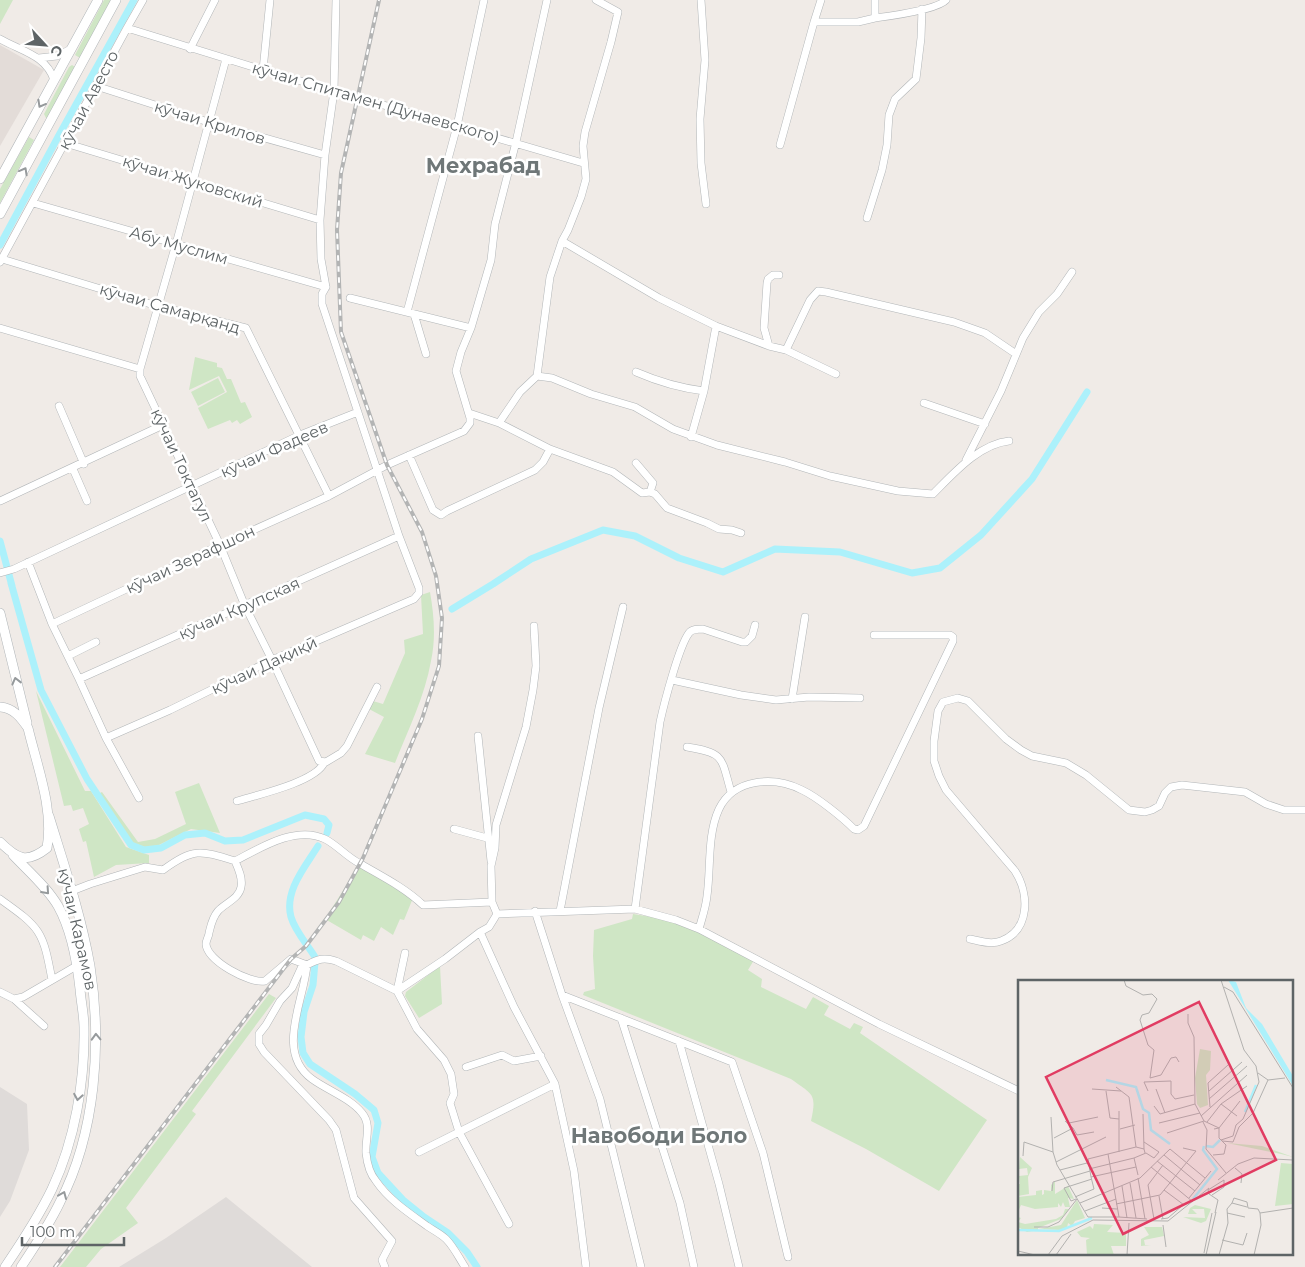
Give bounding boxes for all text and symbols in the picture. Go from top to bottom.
north arrow [20,20,70,70]
text: С [46,42,67,59]
street label: кӯчаи Авесто [54,47,123,153]
street label: кӯчаи Спитамен (Дунаевского) [250,58,502,147]
street label: кӯчаи Крилов [152,97,268,148]
one-way arrow [37,99,47,108]
street label: кӯчаи Жуковский [120,151,265,212]
district label: Мехрабад [426,153,540,178]
one-way arrow [17,167,27,176]
street label: Абу Муслим [127,222,230,269]
street label: кӯчаи Самарқанд [97,279,242,338]
street label: кӯчаи Токтагул [147,405,216,525]
street label: кӯчаи Фадеев [217,417,331,482]
street label: кӯчаи Зерафшон [123,521,258,598]
street label: кӯчаи Крупская [176,573,303,644]
street label: кӯчаи Дақиқӣ [208,633,320,698]
one-way arrow [11,677,22,686]
street label: кӯчаи Карамов [54,866,101,992]
one-way arrow [40,885,49,894]
inset map [1018,980,1292,1254]
one-way arrow [90,1033,101,1041]
one-way arrow [74,1093,84,1102]
district label: Навободи Боло [571,1123,748,1148]
one-way arrow [57,1191,68,1200]
scale bar [22,1214,125,1246]
text: 100 m [30,1222,75,1241]

